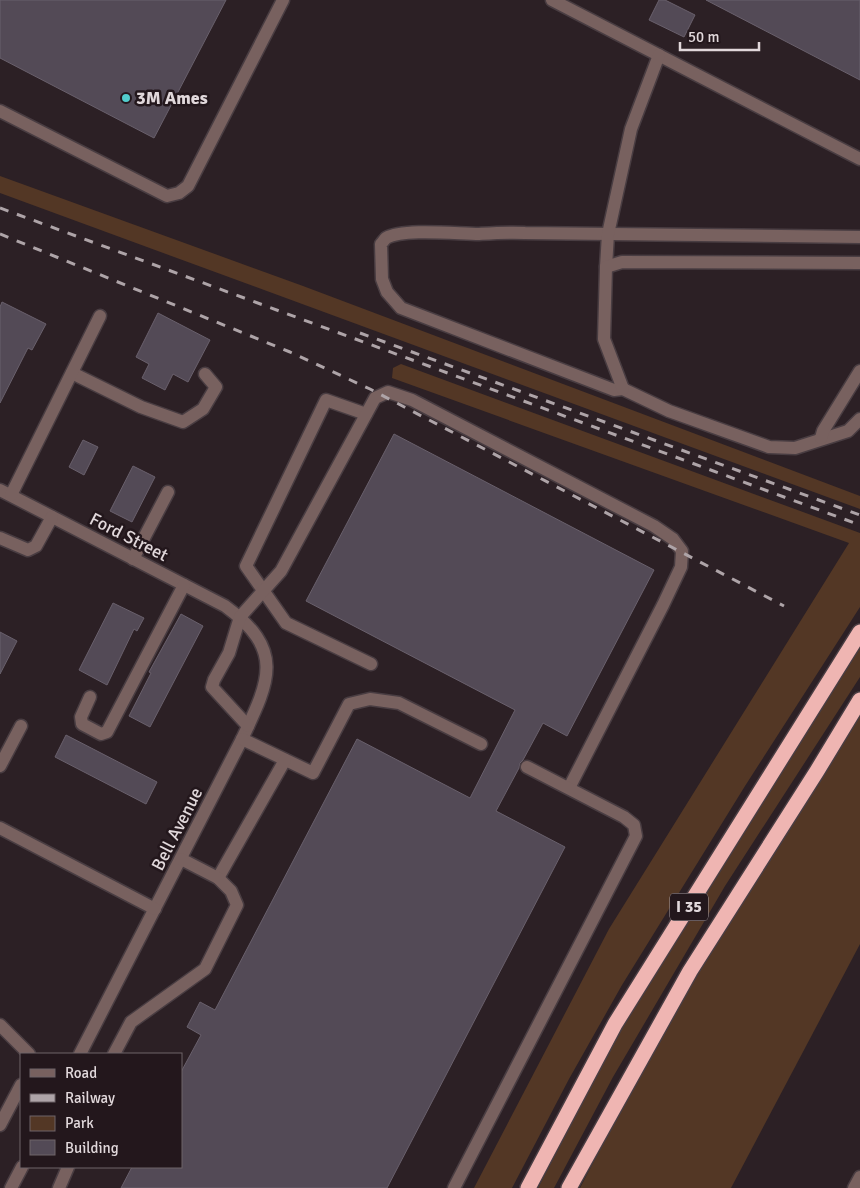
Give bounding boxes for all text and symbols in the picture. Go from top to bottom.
scale bar [680,20,759,52]
text: 50 m [688,28,719,46]
place label: 3M Ames [136,87,208,109]
marker: 3M Ames [120,92,132,104]
street label: Ford Street [86,508,172,566]
street label: Bell Avenue [147,784,207,874]
road number: I 35 [670,894,708,920]
legend [20,1053,182,1168]
text: Road [65,1064,97,1082]
text: Railway [65,1089,115,1107]
text: Park [65,1114,94,1132]
text: Building [65,1139,119,1157]

